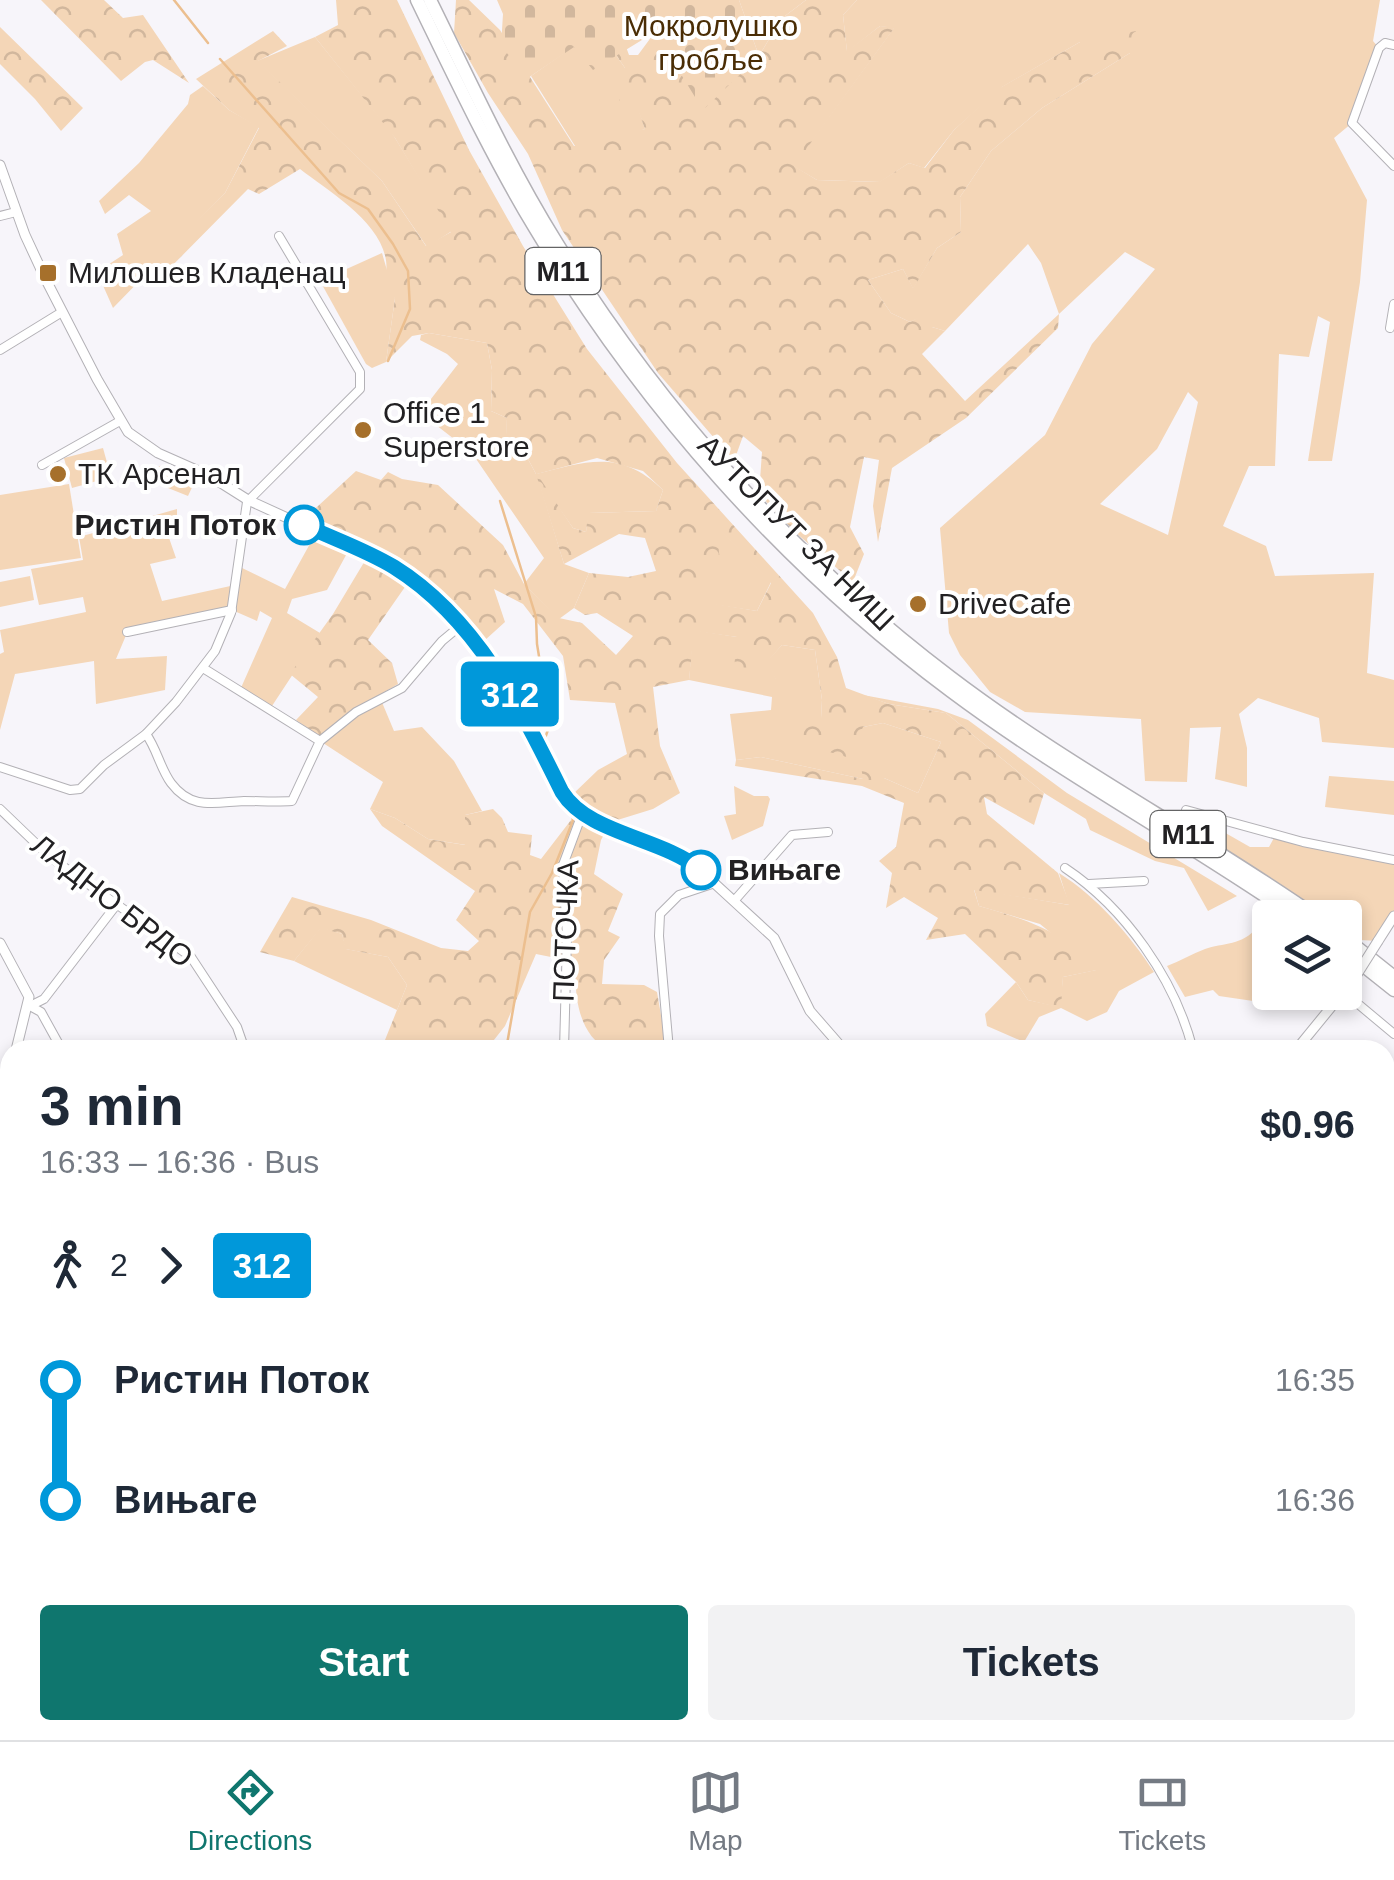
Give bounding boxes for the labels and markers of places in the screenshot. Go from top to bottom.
place label: Милошев Кладенац [68,256,346,289]
marker: Милошев Кладенац [37,262,59,284]
place label: Office 1 Superstore [383,396,530,463]
marker: Office 1 Superstore [352,419,374,441]
place label: ТК Арсенал [78,457,241,490]
marker: ТК Арсенал [47,463,69,485]
marker: Ристин Поток [285,506,323,544]
place label: Ристин Поток [74,508,277,541]
place label: DriveCafe [938,587,1071,620]
marker: DriveCafe [907,593,929,615]
marker: Вињаге [682,851,720,889]
place label: Вињаге [728,853,841,886]

